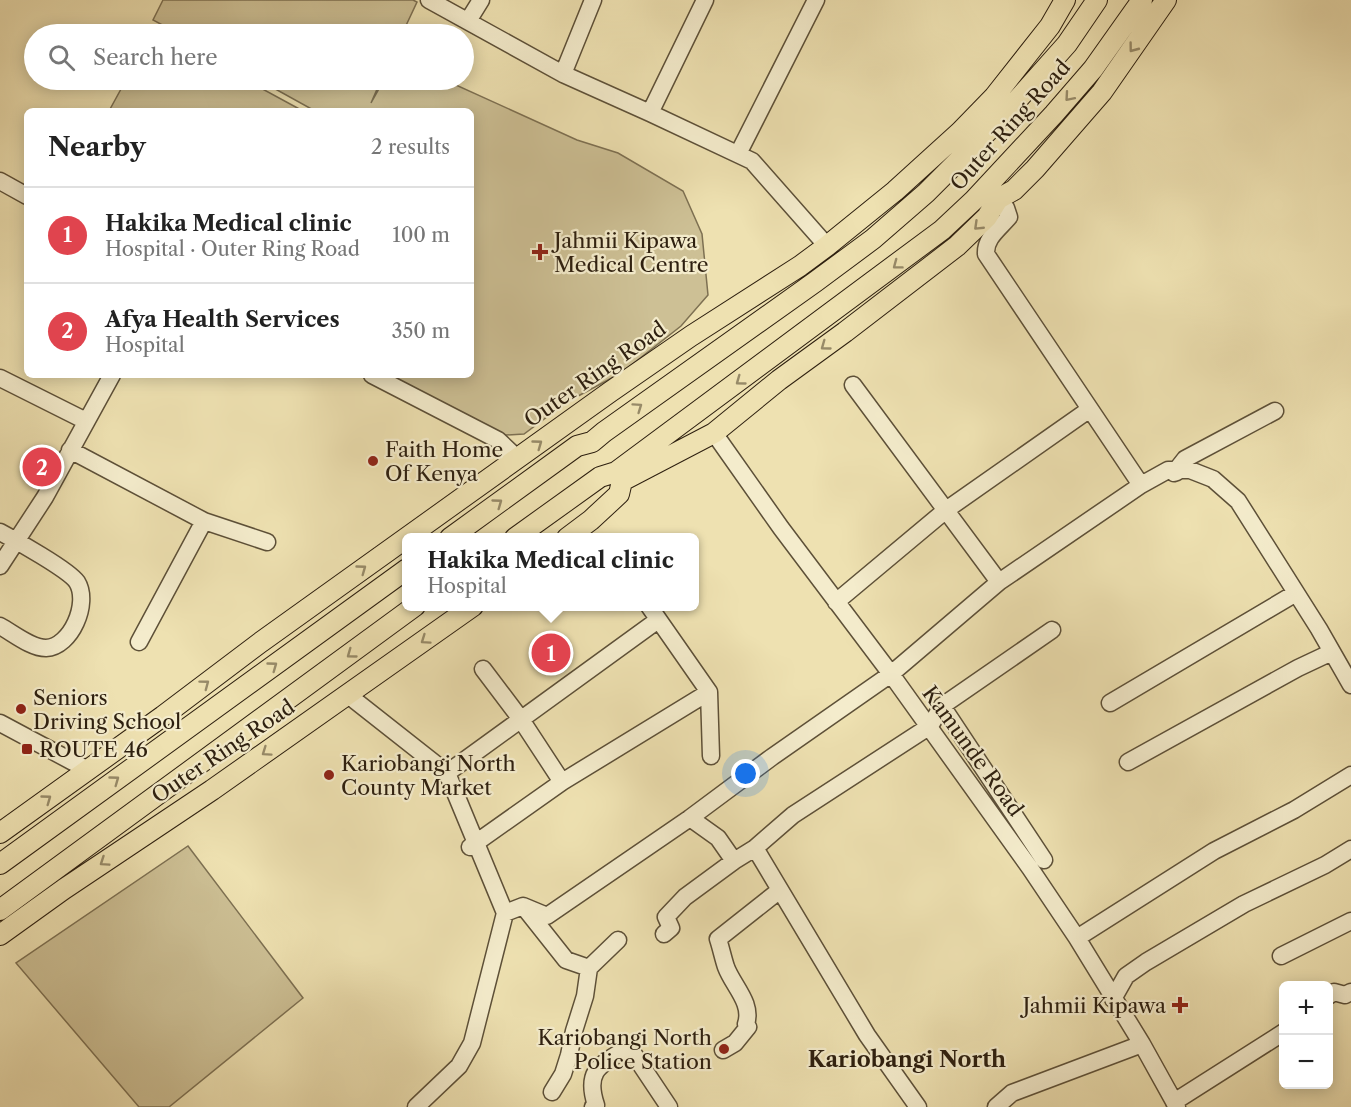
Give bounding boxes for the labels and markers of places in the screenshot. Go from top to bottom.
place label: Jahmii Kipawa Medical Centre [551,228,708,277]
marker: Jahmii Kipawa Medical Centre [531,243,549,261]
place label: Faith Home Of Kenya [385,437,503,486]
pin: 2 [22,444,62,490]
marker: Faith Home Of Kenya [366,454,380,468]
pin: 1 [532,630,570,676]
place label: Seniors Driving School [33,685,181,734]
marker: Seniors Driving School [14,702,28,716]
place label: ROUTE 46 [39,737,148,762]
marker: ROUTE 46 [20,742,34,756]
place label: Kariobangi North County Market [341,751,516,800]
marker: Kariobangi North County Market [322,768,336,782]
place label: Jahmii Kipawa [1020,993,1167,1018]
marker: Jahmii Kipawa [1171,996,1189,1014]
place label: Kariobangi North Police Station [537,1025,712,1074]
marker: Kariobangi North Police Station [717,1042,731,1056]

